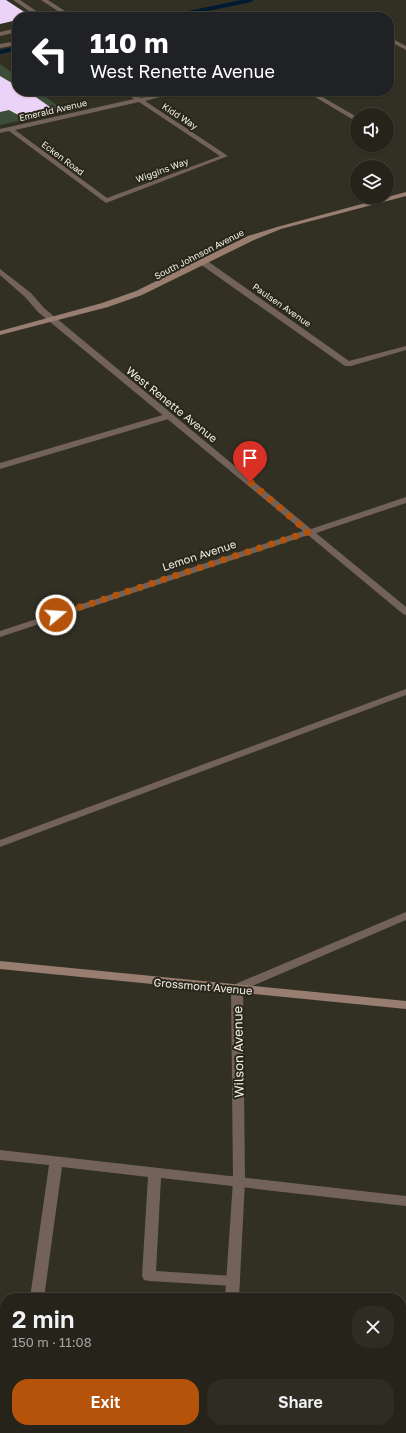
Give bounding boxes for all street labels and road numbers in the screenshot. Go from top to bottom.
street label: Emerald Avenue [18,97,88,123]
street label: Kidd Way [160,100,200,132]
street label: Ecken Road [40,138,86,178]
street label: Wiggins Way [134,155,190,185]
street label: South Johnson Avenue [152,227,246,281]
street label: Paulsen Avenue [251,281,313,329]
street label: West Renette Avenue [124,363,220,445]
street label: Lemon Avenue [160,537,238,573]
street label: Grossmont Avenue [153,975,253,997]
street label: Wilson Avenue [229,1006,247,1098]

